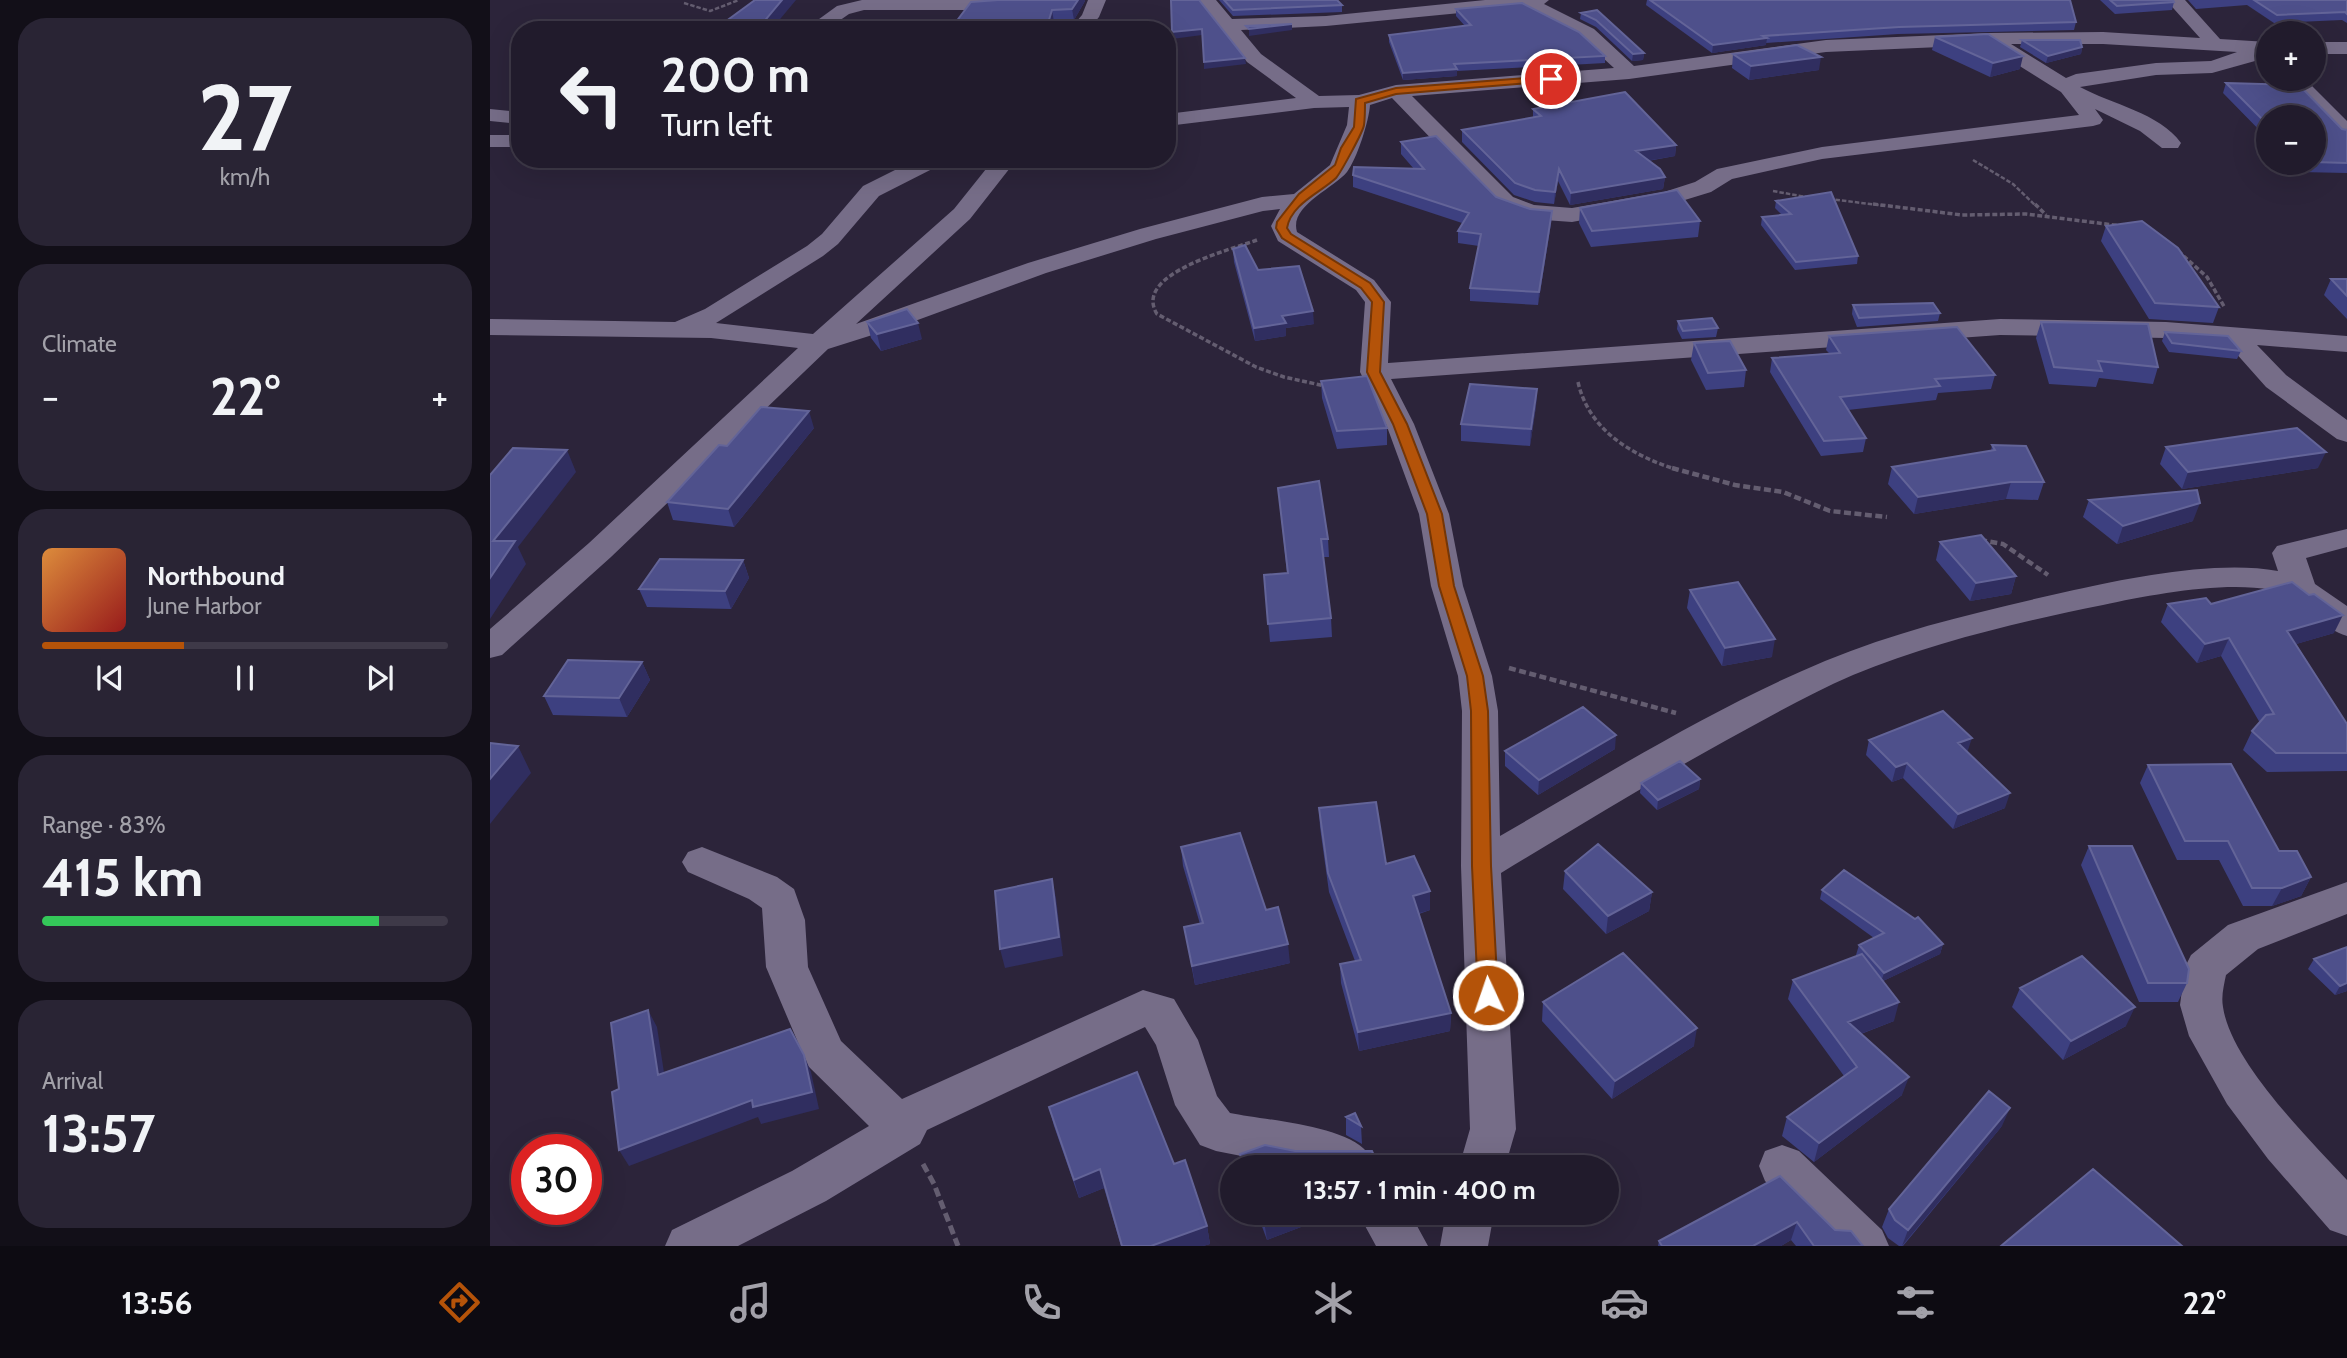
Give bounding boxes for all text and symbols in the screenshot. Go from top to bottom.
map controls [2256,21,2326,175]
button: + [2256,21,2326,91]
text: 200 m [661,45,810,104]
icon: left [546,49,637,140]
pin [1521,49,1581,109]
icon: arrive [1532,60,1570,98]
text: 27 [198,62,292,173]
text: Turn left [661,105,772,144]
button: − [2256,105,2326,175]
text: km/h [220,163,270,191]
text: Climate [42,330,117,358]
text: 22° [210,365,280,428]
text: − [42,373,59,420]
text: + [431,373,448,420]
text: Northbound [147,560,285,592]
text: June Harbor [147,592,261,620]
icon: previous [91,659,129,697]
icon: pause [226,659,264,697]
icon: next [361,659,399,697]
text: Range · 83% [42,811,166,839]
text: 415 km [42,846,203,909]
position arrow [1451,958,1525,1032]
text: Arrival [42,1067,103,1095]
text: 13:57 [42,1102,155,1165]
speed limit sign: 30 [511,1134,602,1225]
text: 13:57 · 1 min · 400 m [1304,1174,1536,1206]
icon: directions [435,1278,484,1327]
icon: music [726,1278,775,1327]
icon: phone [1017,1278,1066,1327]
icon: climate [1309,1278,1358,1327]
icon: car [1600,1278,1649,1327]
icon: filters [1891,1278,1940,1327]
text: 13:56 [121,1283,193,1322]
text: 22° [2183,1283,2226,1322]

